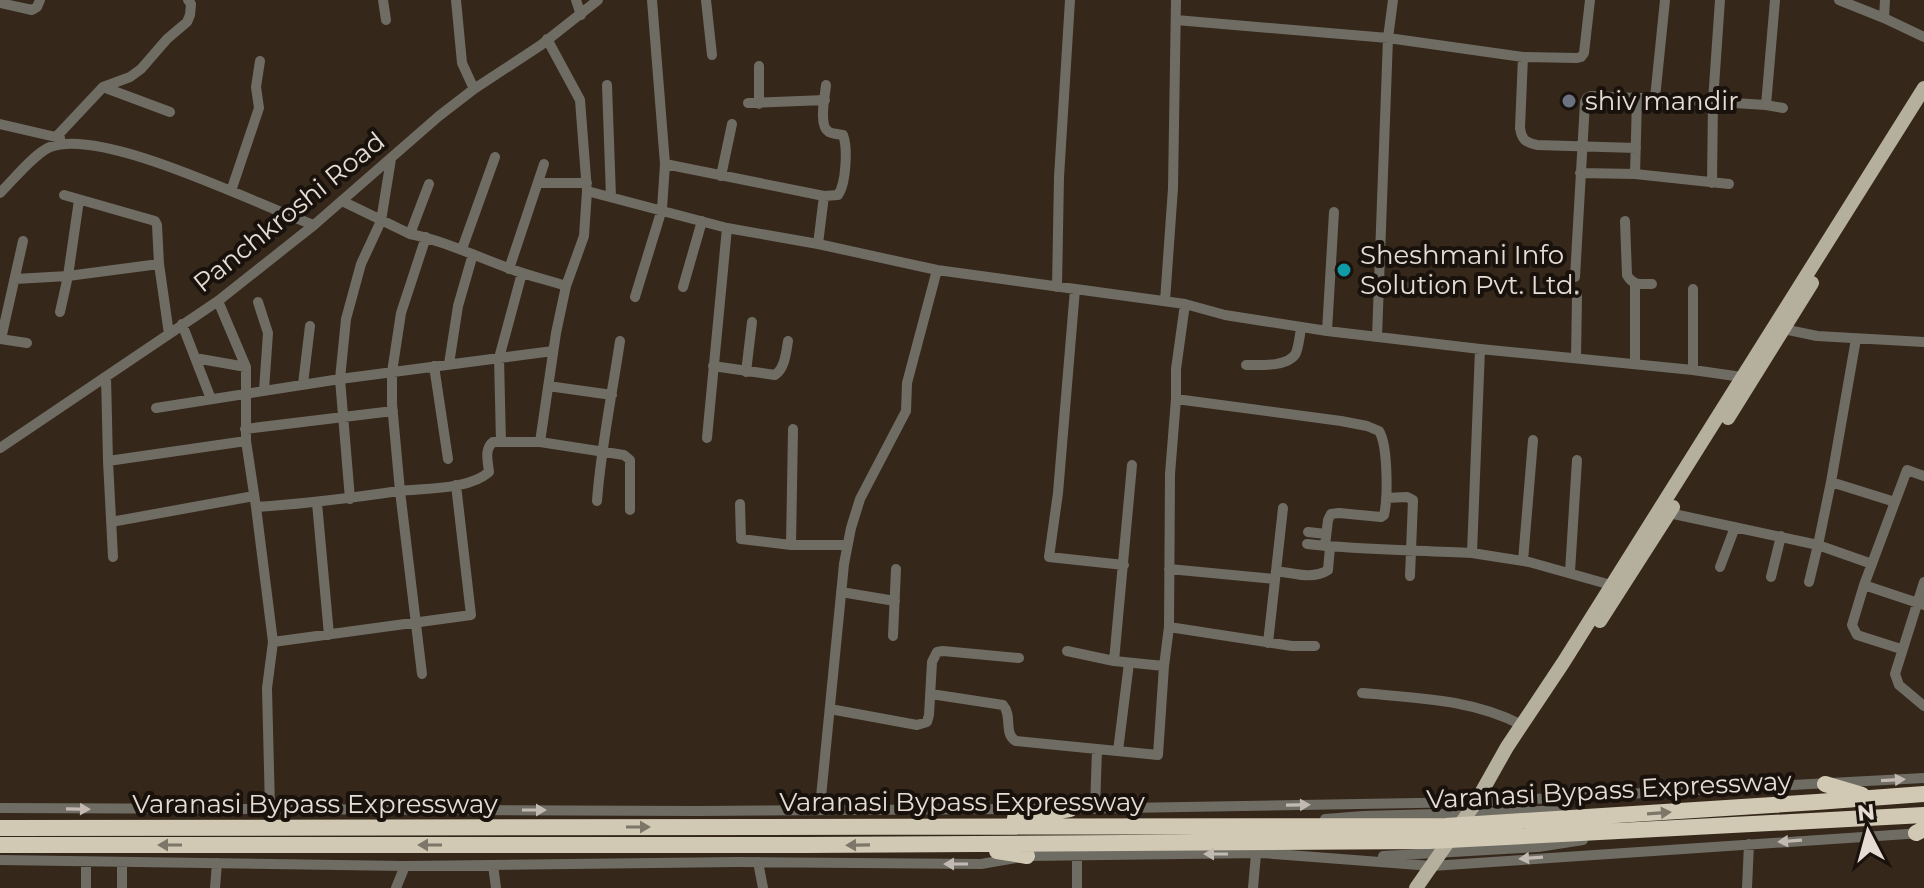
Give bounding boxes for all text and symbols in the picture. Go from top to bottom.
place label: shiv mandir [1585,85,1739,117]
marker: shiv mandir [1560,92,1578,110]
street label: Panchkroshi Road [187,125,391,299]
place label: Sheshmani Info Solution Pvt. Ltd. [1360,239,1579,301]
marker: Sheshmani Info Solution Pvt. Ltd. [1335,261,1353,279]
street label: Varanasi Bypass Expressway [1426,764,1793,816]
one-way arrow [1881,773,1906,786]
street label: Varanasi Bypass Expressway [779,786,1146,818]
street label: Varanasi Bypass Expressway [132,788,499,820]
north arrow [1828,792,1908,872]
text: N [1856,798,1876,827]
one-way arrow [1286,799,1311,812]
one-way arrow [66,803,91,815]
one-way arrow [522,804,547,816]
one-way arrow [1647,806,1672,819]
one-way arrow [626,821,651,833]
one-way arrow [1777,835,1802,848]
one-way arrow [845,838,870,851]
one-way arrow [157,839,182,851]
one-way arrow [417,839,442,851]
one-way arrow [1203,848,1228,860]
one-way arrow [1518,852,1543,865]
one-way arrow [943,857,968,870]

